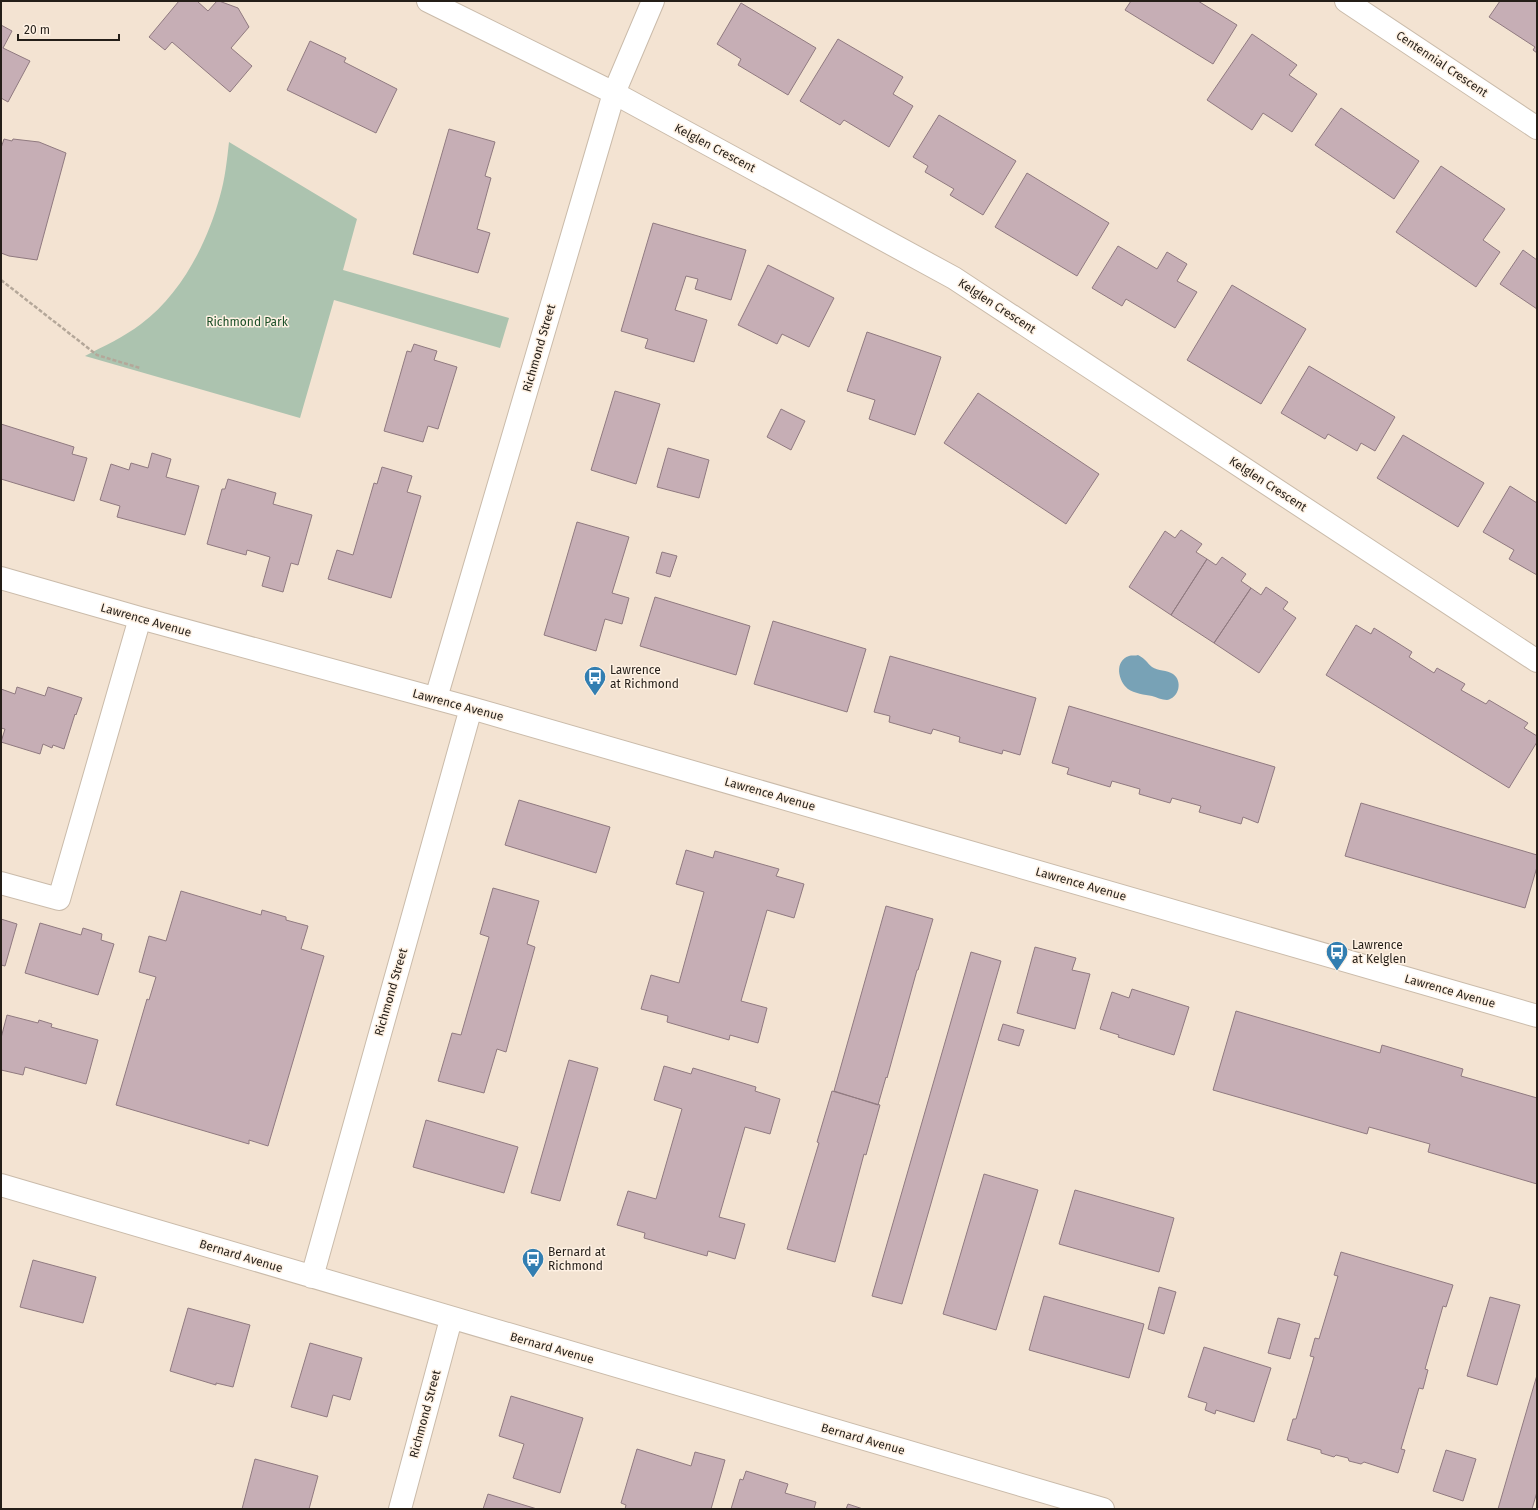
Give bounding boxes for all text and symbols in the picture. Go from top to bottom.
scale bar [18,16,119,42]
text: 20 m [24,23,50,37]
street label: Centennial Crescent [1393,28,1491,100]
street label: Kelglen Crescent [672,121,759,176]
street label: Kelglen Crescent [956,276,1039,337]
street label: Richmond Street [520,302,558,394]
park label: Richmond Park [206,315,289,329]
street label: Kelglen Crescent [1227,454,1310,515]
street label: Lawrence Avenue [99,600,193,640]
place label: Lawrence at Richmond [610,663,679,691]
bus stop icon: Lawrence at Richmond [582,664,608,697]
street label: Lawrence Avenue [411,686,505,724]
street label: Lawrence Avenue [723,774,817,814]
street label: Lawrence Avenue [1034,864,1128,904]
place label: Lawrence at Kelglen [1352,938,1406,966]
bus stop icon: Lawrence at Kelglen [1324,939,1350,972]
street label: Richmond Street [372,946,410,1038]
street label: Lawrence Avenue [1403,971,1497,1011]
street label: Bernard Avenue [198,1237,284,1275]
place label: Bernard at Richmond [548,1245,606,1273]
bus stop icon: Bernard at Richmond [520,1246,546,1279]
street label: Bernard Avenue [508,1329,596,1367]
street label: Richmond Street [407,1368,444,1460]
street label: Bernard Avenue [819,1420,907,1458]

